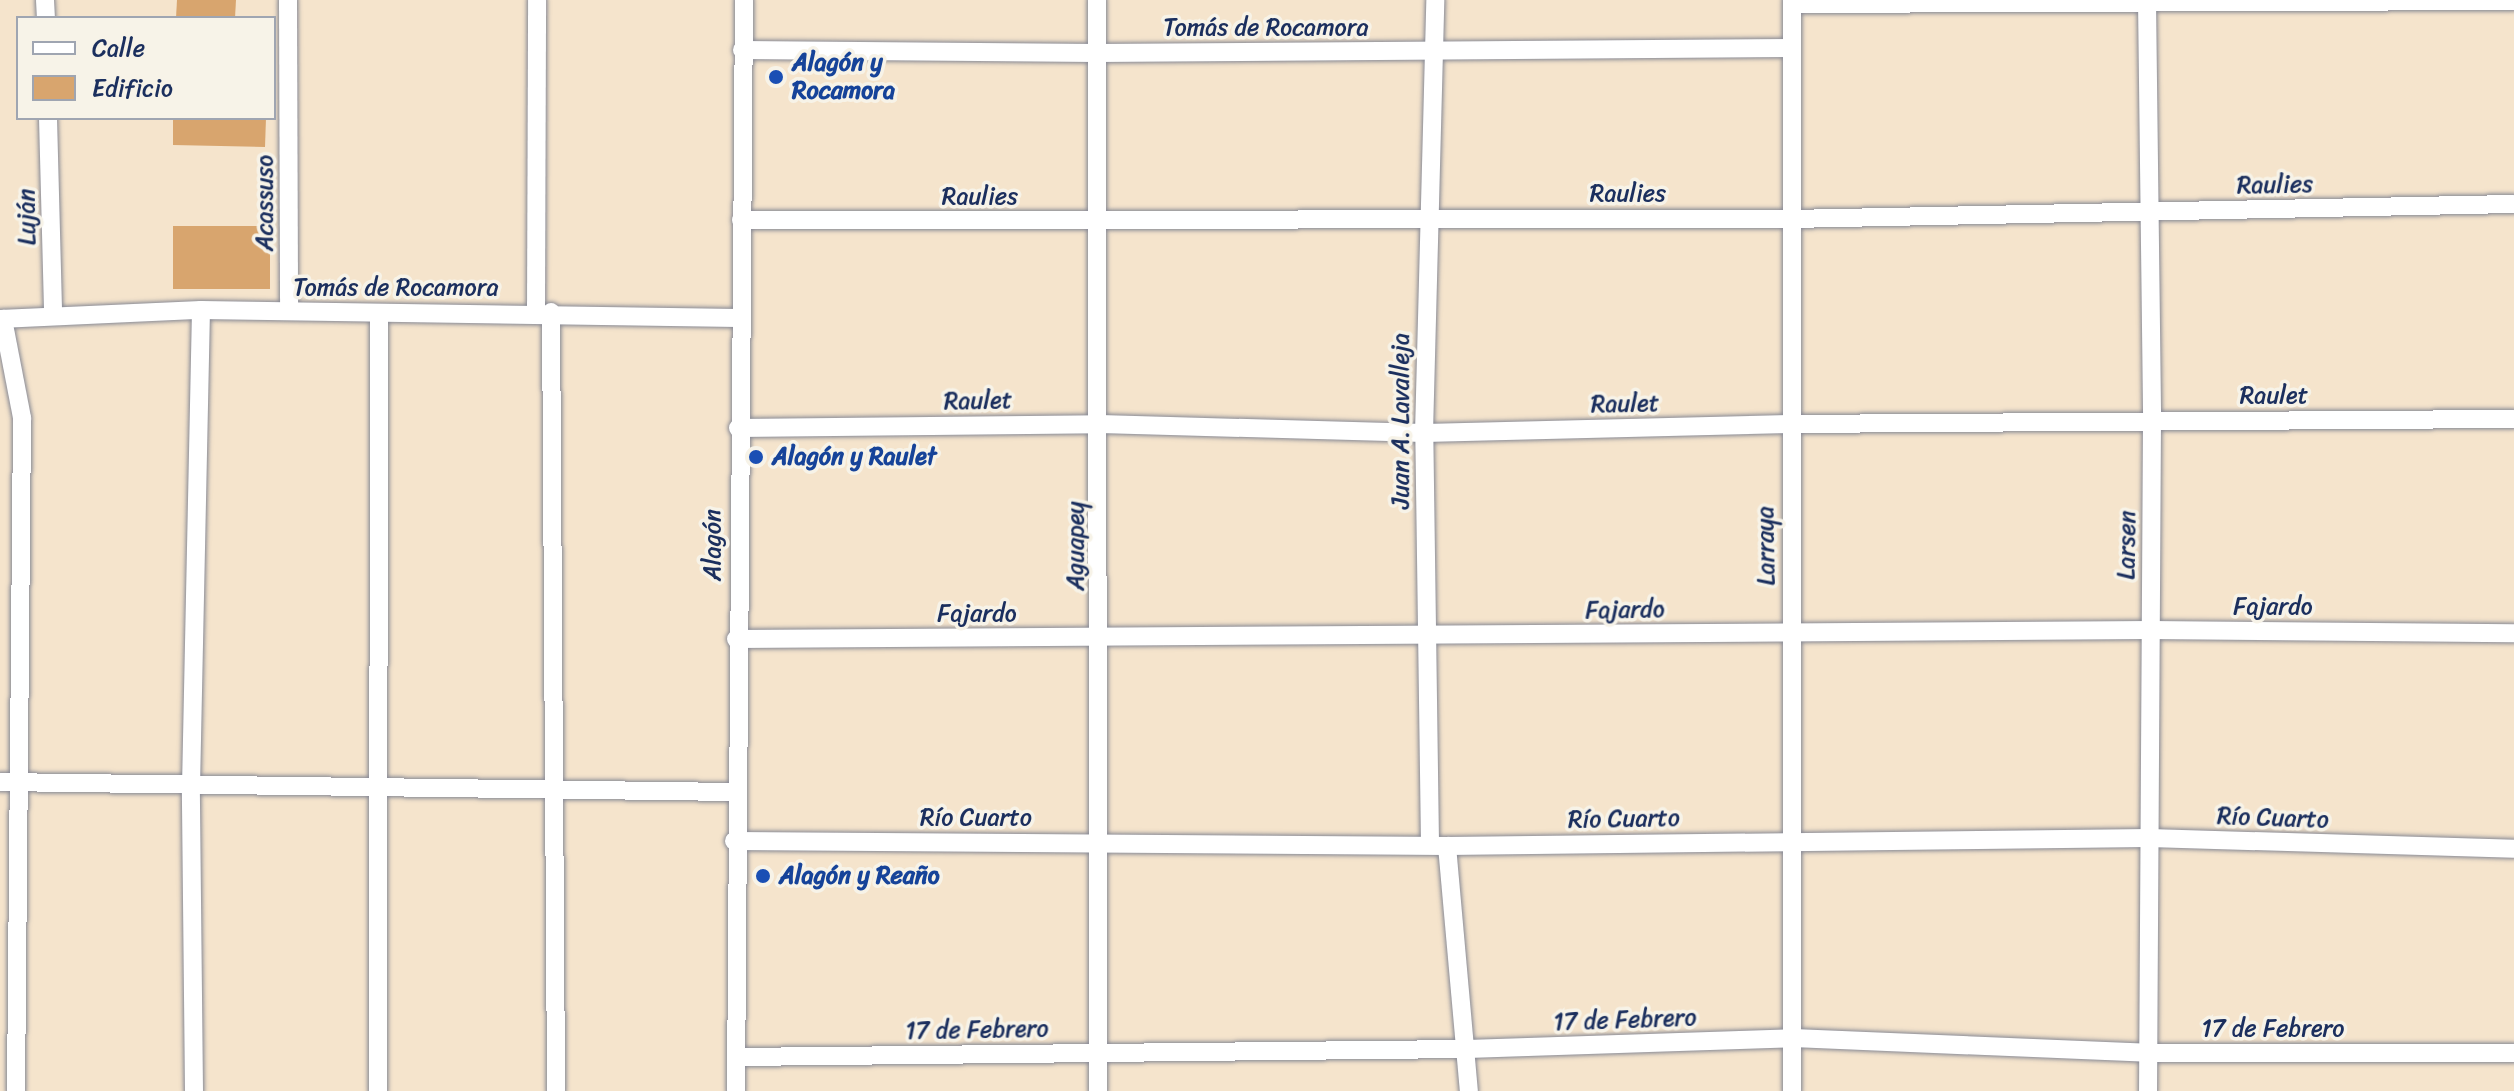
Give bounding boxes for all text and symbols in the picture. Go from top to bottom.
street label: Tomás de Rocamora [1163,14,1369,42]
legend [16,16,276,120]
text: Calle [92,27,145,69]
place label: Alagón y Rocamora [792,49,895,105]
text: Edificio [92,67,173,109]
marker: Alagón y Rocamora [767,68,785,86]
street label: Acassuso [251,155,279,251]
street label: Raulies [2237,170,2313,200]
street label: Raulies [1590,180,1666,208]
street label: Raulies [942,183,1018,211]
street label: Luján [12,188,42,246]
street label: Tomás de Rocamora [293,274,499,302]
street label: Juan A. Lavalleja [1387,333,1415,509]
street label: Raulet [2240,382,2308,410]
street label: Raulet [944,386,1012,416]
street label: Raulet [1591,389,1659,419]
place label: Alagón y Raulet [772,443,937,471]
marker: Alagón y Raulet [747,448,765,466]
street label: Aguapey [1062,501,1090,591]
street label: Larraya [1751,506,1781,586]
street label: Alagón [699,509,727,581]
street label: Larsen [2112,510,2142,580]
street label: Fajardo [2233,593,2313,621]
street label: Fajardo [1585,595,1665,625]
street label: Fajardo [937,600,1017,628]
street label: Río Cuarto [2217,802,2329,834]
street label: Río Cuarto [920,804,1032,832]
street label: Río Cuarto [1568,804,1680,834]
place label: Alagón y Reaño [779,862,940,890]
marker: Alagón y Reaño [754,867,772,885]
street label: 17 de Febrero [1553,1003,1697,1037]
street label: 17 de Febrero [905,1014,1049,1046]
street label: 17 de Febrero [2201,1015,2345,1043]

